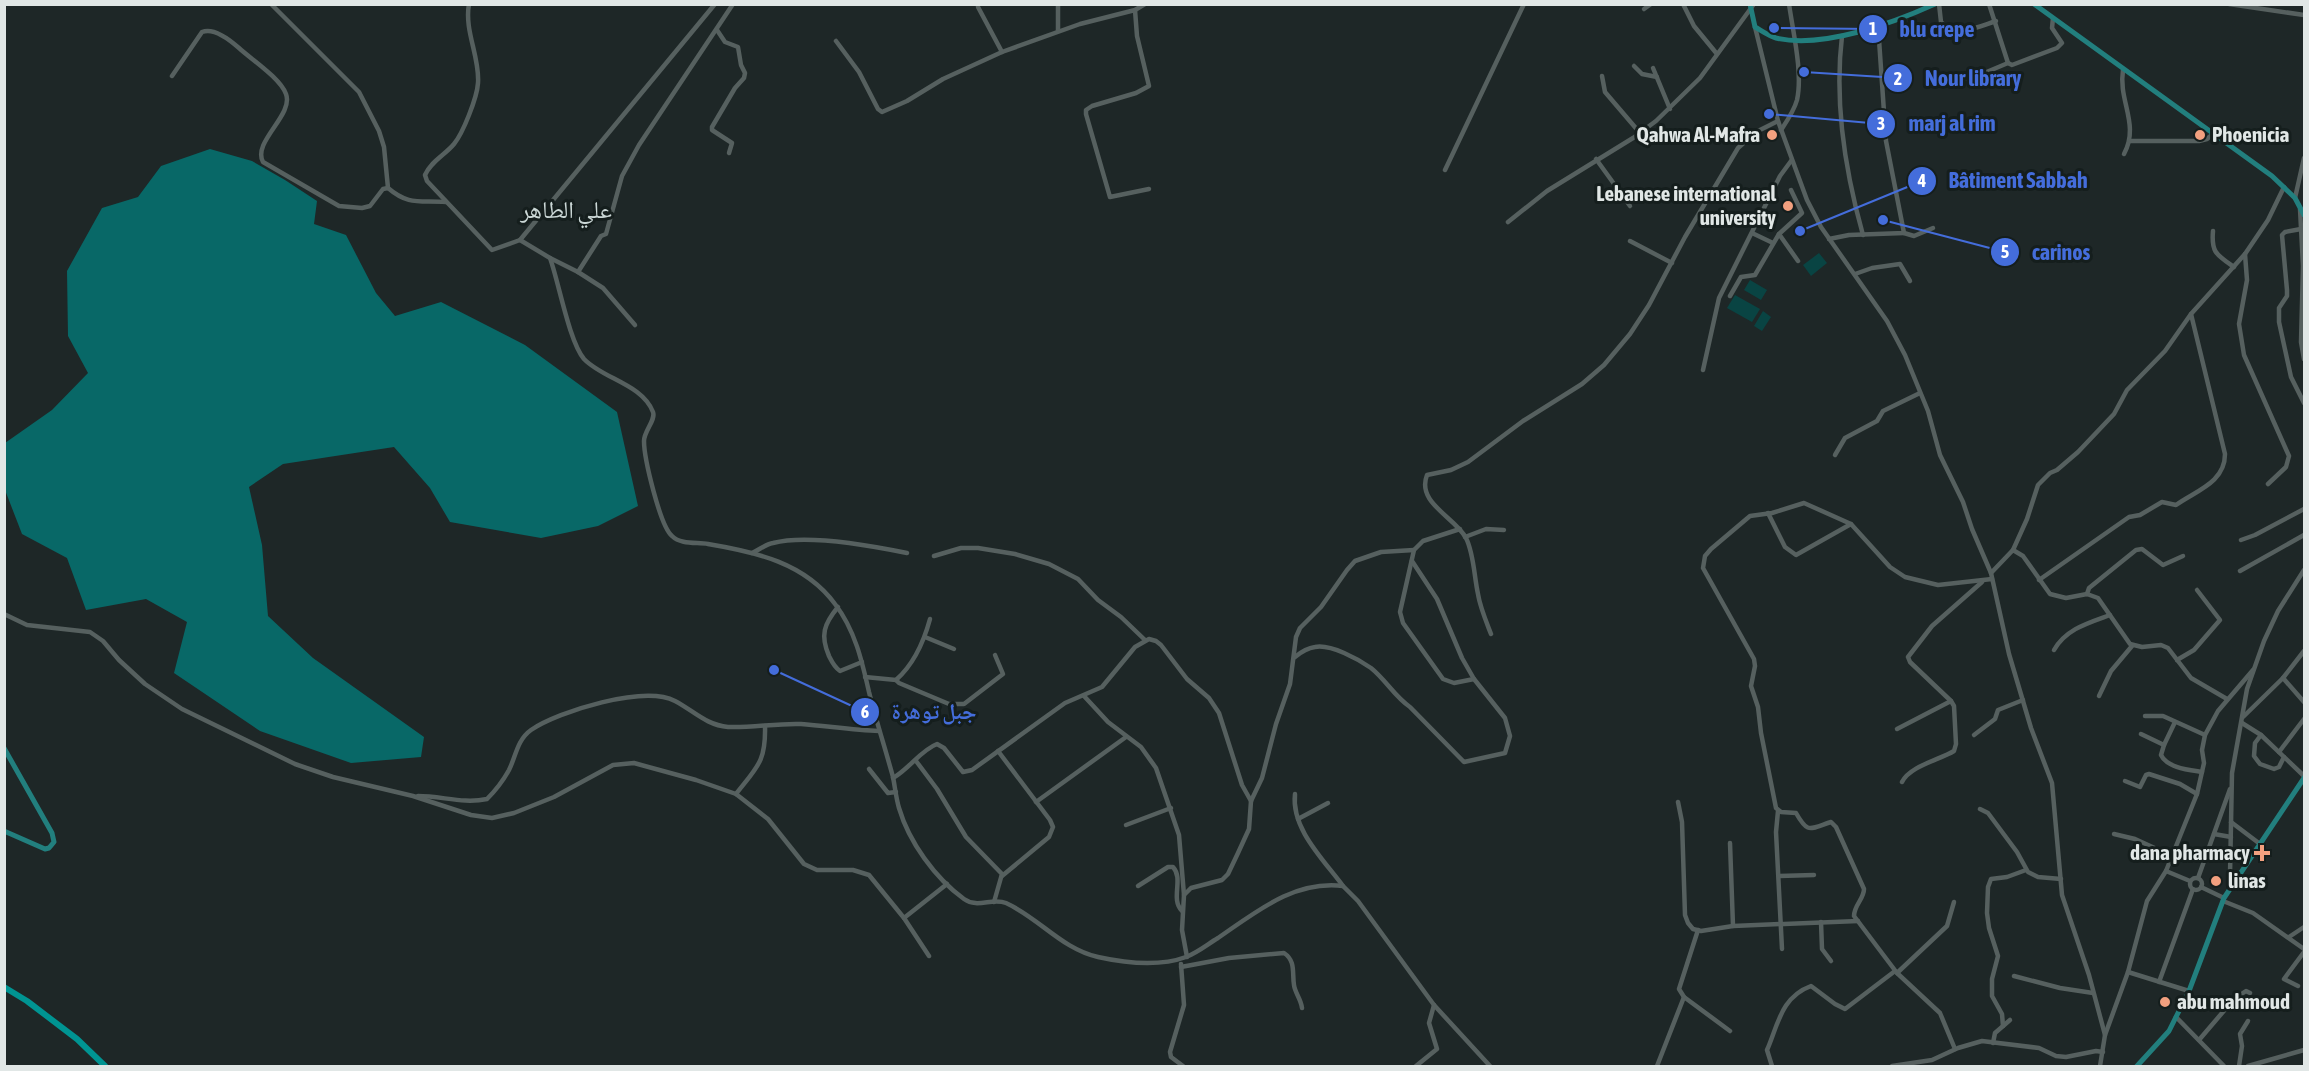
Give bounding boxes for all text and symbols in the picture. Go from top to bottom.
callout: blu crepe [1858,9,1987,49]
text: blu crepe [1900,16,1974,42]
text: 1 [1869,18,1877,39]
callout: Nour library [1883,58,2034,98]
text: Nour library [1925,65,2021,91]
text: 2 [1894,68,1902,89]
callout: marj al rim [1866,104,2007,144]
text: marj al rim [1908,110,1996,136]
text: 3 [1877,113,1885,134]
place label: Qahwa Al-Mafra [1637,122,1760,146]
place label: Phoenicia [2212,122,2289,146]
marker: Qahwa Al-Mafra [1765,128,1779,142]
marker: Phoenicia [2193,128,2207,142]
callout: Bâtiment Sabbah [1907,161,2100,201]
text: Bâtiment Sabbah [1948,167,2088,193]
text: 4 [1917,170,1926,191]
place label: Lebanese international university [1596,181,1776,229]
district label: علي الطاهر [519,196,612,229]
marker: Lebanese international university [1781,199,1795,213]
callout: carinos [1990,232,2103,272]
text: carinos [2032,239,2091,265]
text: 5 [2001,241,2009,262]
callout: جبل توهرة [850,692,989,732]
text: جبل توهرة [892,698,976,725]
text: 6 [861,701,869,722]
place label: dana pharmacy [2130,840,2250,864]
marker: dana pharmacy [2255,846,2269,860]
place label: linas [2228,868,2266,892]
marker: linas [2209,874,2223,888]
place label: abu mahmoud [2177,989,2290,1013]
marker: abu mahmoud [2158,995,2172,1009]

